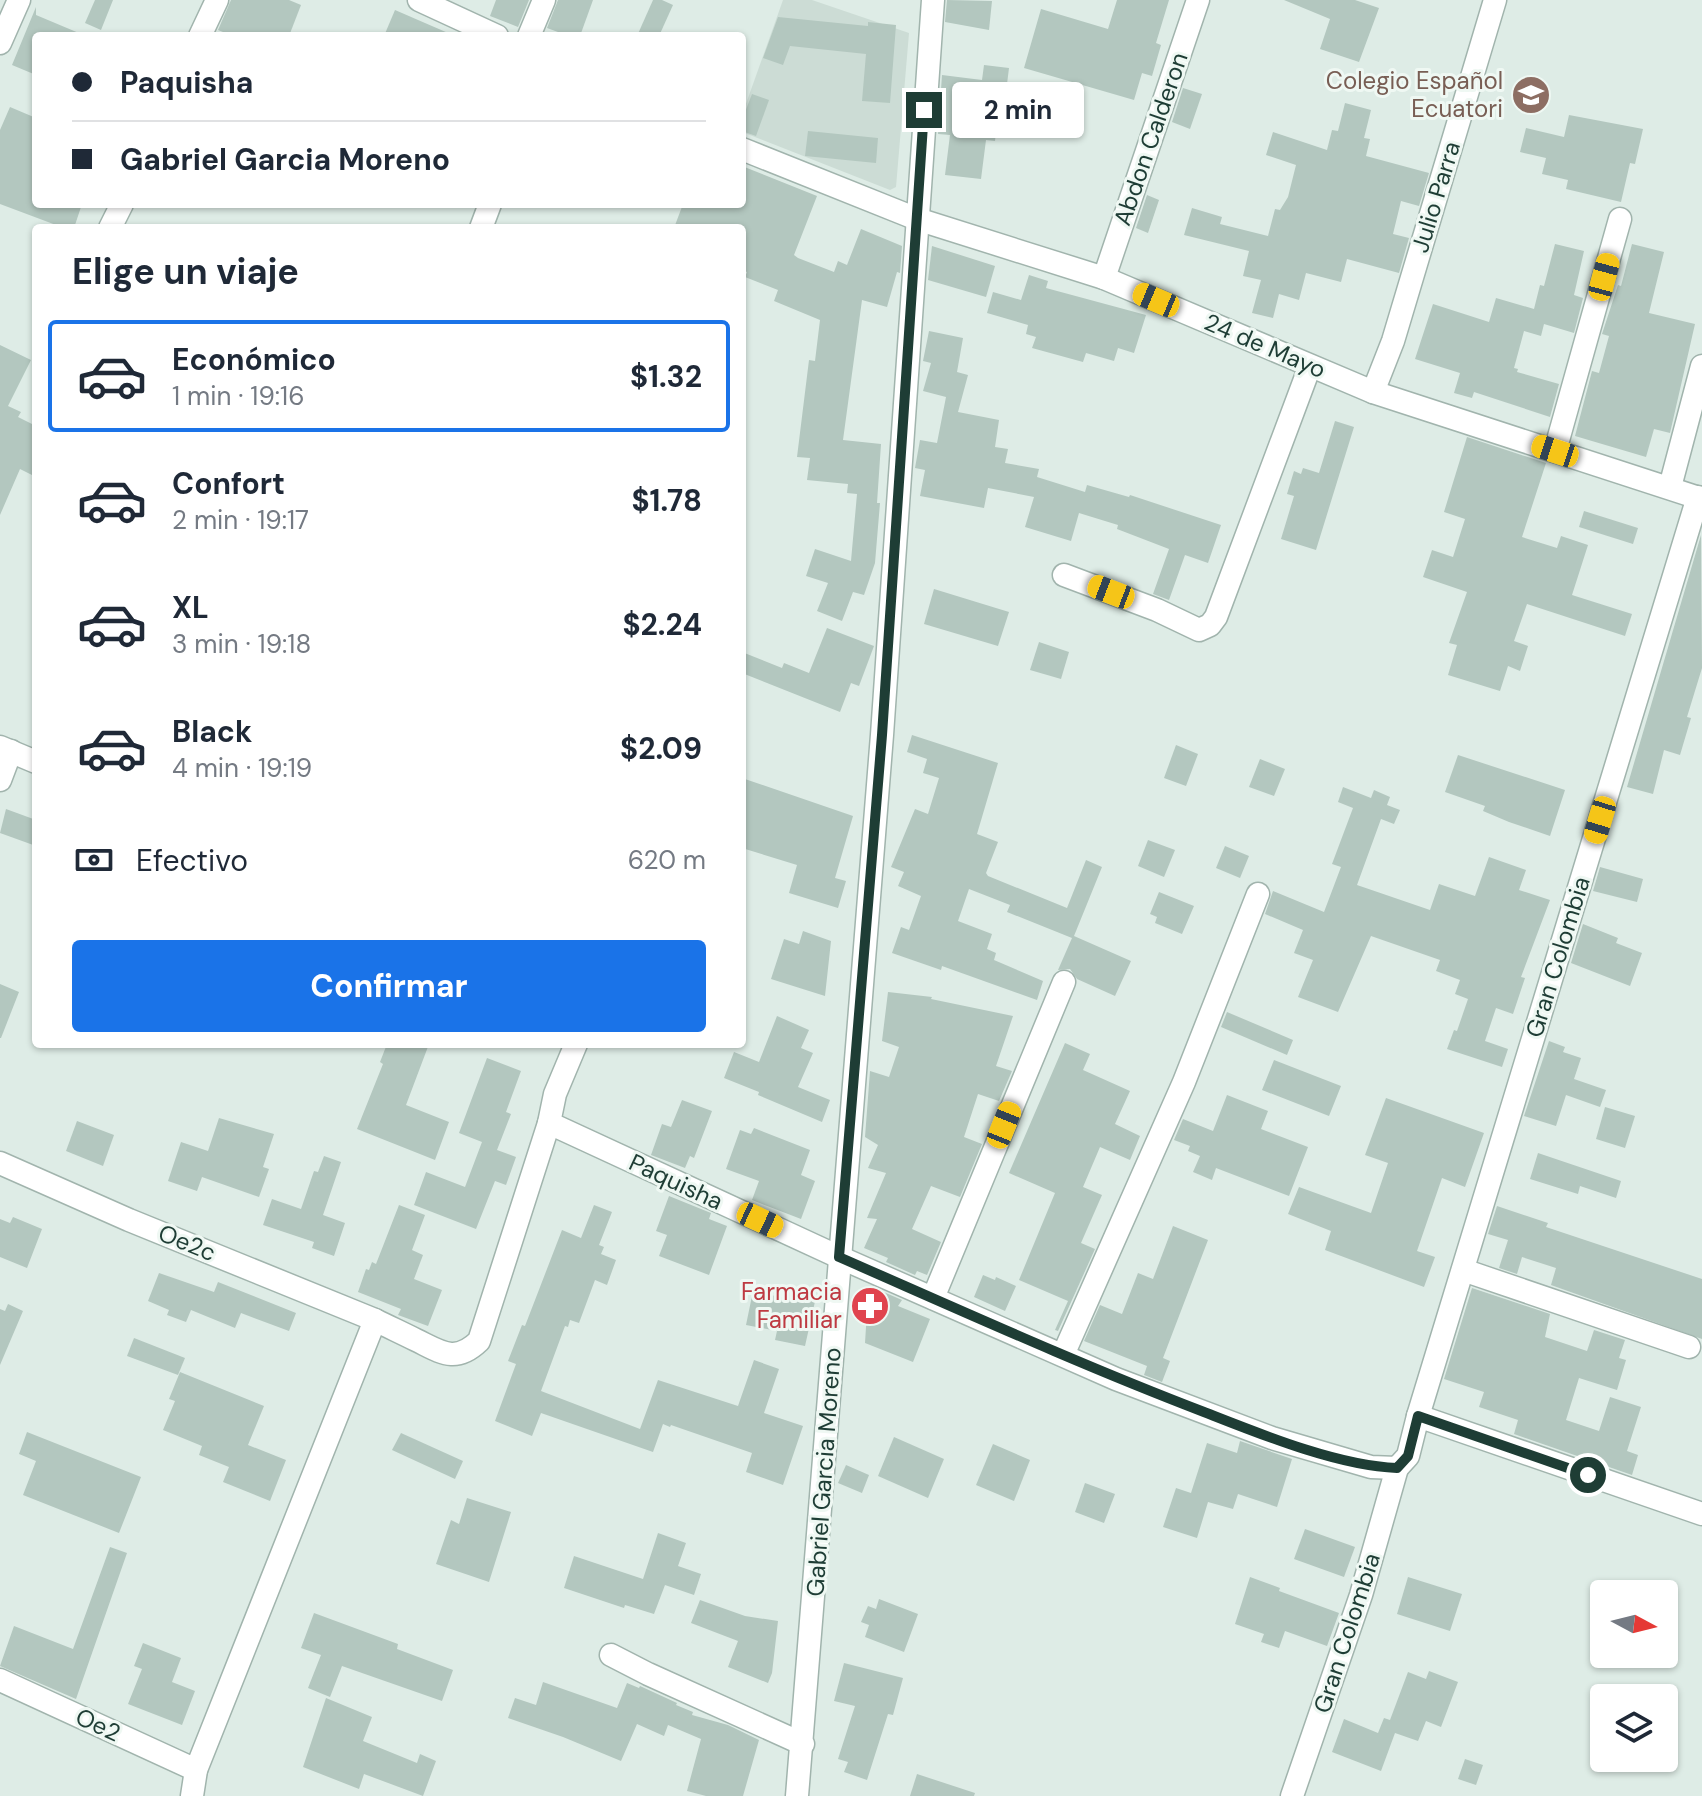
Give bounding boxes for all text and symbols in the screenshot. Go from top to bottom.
street label: Abdon Calderon [1106,48,1195,230]
text: Paquisha [120,63,253,102]
place label: Colegio Español Ecuatori [1326,65,1503,124]
school or university icon: Colegio Español Ecuatori [1510,74,1552,116]
callout: 2 min [952,82,1084,138]
route end [906,92,942,128]
text: 2 min [984,93,1052,127]
street label: Julio Parra [1404,137,1467,256]
text: Gabriel Garcia Moreno [120,140,450,179]
text: Elige un viaje [72,248,299,295]
car [1586,251,1622,303]
car [1129,280,1183,320]
street label: 24 de Mayo [1200,306,1331,385]
icon: car [76,340,148,412]
text: Económico [172,340,336,379]
text: $1.32 [630,357,702,396]
text: 1 min · 19:16 [172,379,304,413]
car [1528,432,1582,470]
icon: car [76,464,148,536]
text: Confort [172,464,285,503]
text: $1.78 [631,481,702,520]
text: 2 min · 19:17 [172,503,309,537]
car [1084,572,1138,612]
icon: car [76,588,148,660]
text: XL [172,588,209,627]
text: $2.24 [622,605,702,644]
text: 3 min · 19:18 [172,627,311,661]
icon: car [76,712,148,784]
text: Black [172,712,252,751]
text: $2.09 [620,729,702,768]
text: 4 min · 19:19 [172,751,312,785]
car [1582,794,1618,846]
icon: cash [72,838,116,882]
text: Efectivo [136,841,248,880]
text: 620 m [628,843,706,877]
street label: Gran Colombia [1518,873,1597,1041]
button: Confirmar [72,940,706,1032]
car [984,1098,1024,1152]
street label: Paquisha [624,1146,728,1217]
car [733,1199,787,1241]
street label: Oe2c [154,1217,221,1268]
place label: Farmacia Familiar [741,1276,842,1335]
pharmacy icon: Farmacia Familiar [849,1285,891,1327]
street label: Gabriel Garcia Moreno [799,1347,848,1597]
route start [1570,1457,1606,1493]
street label: Gran Colombia [1306,1549,1387,1717]
north arrow [1590,1580,1678,1668]
map controls [1590,1580,1678,1772]
button: layers [1590,1684,1678,1772]
street label: Oe2 [71,1701,126,1748]

